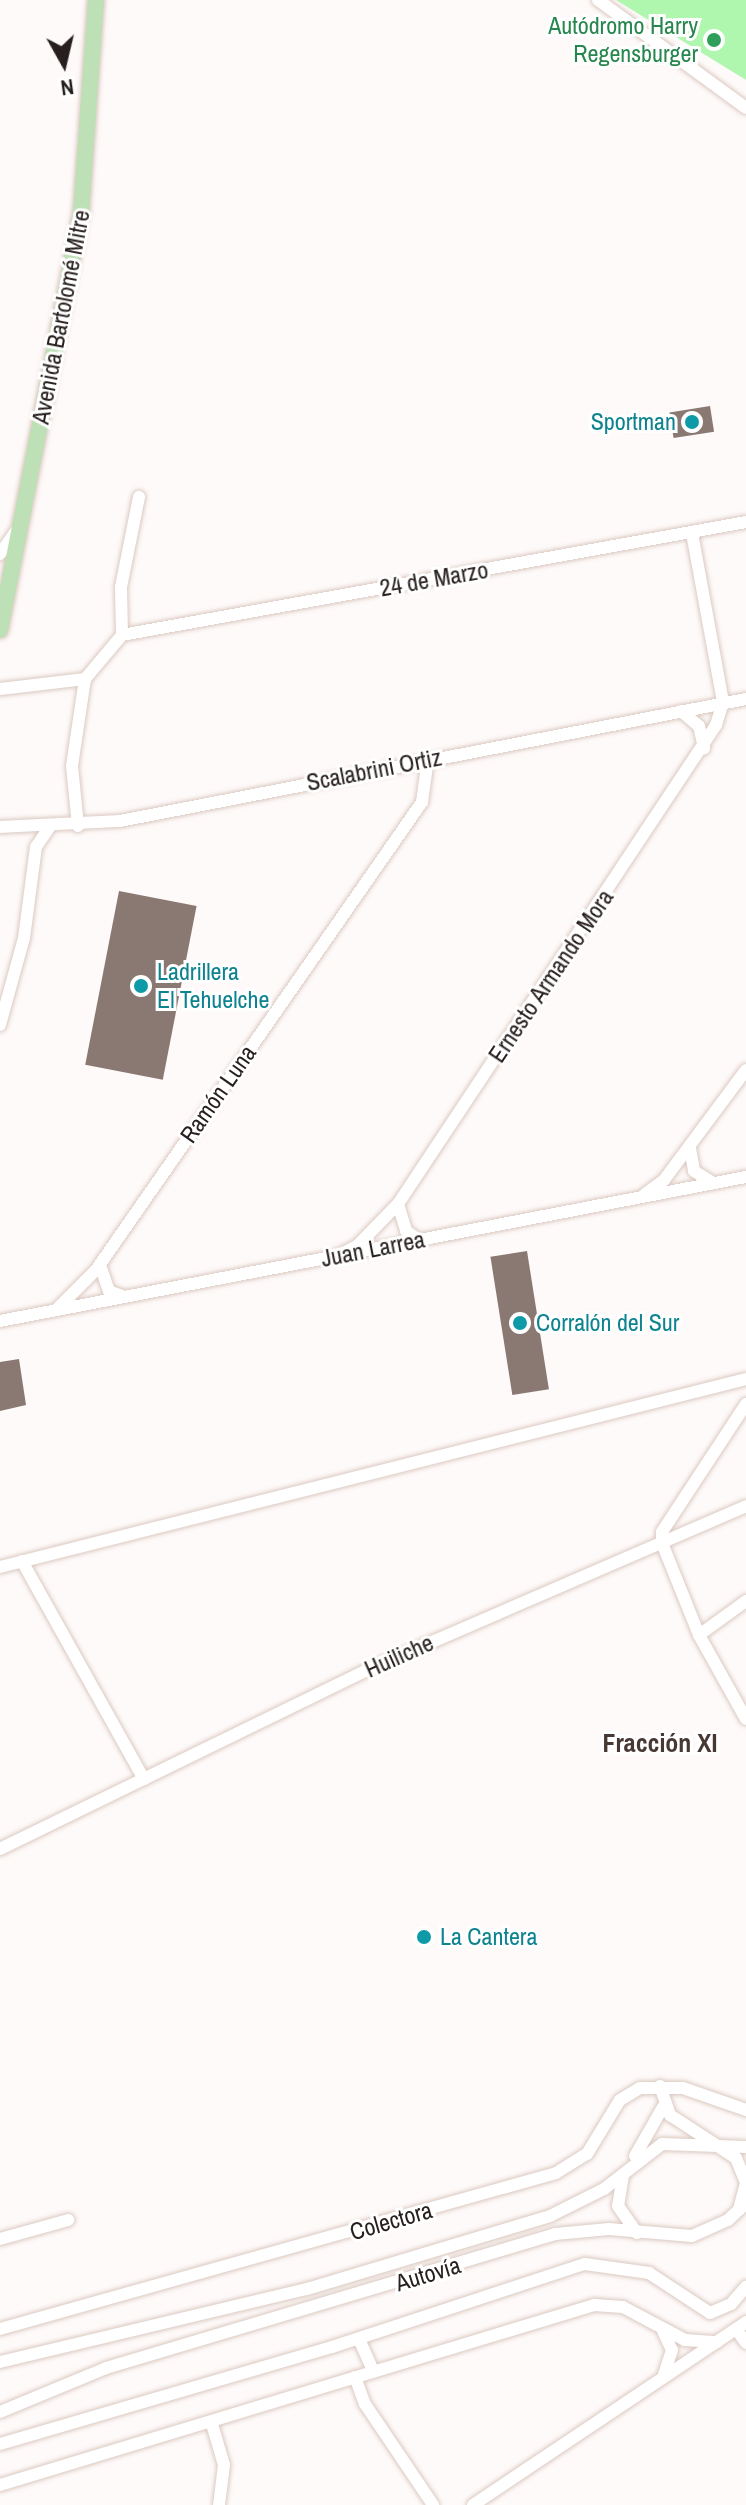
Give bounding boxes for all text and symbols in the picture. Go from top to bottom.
place label: Autódromo Harry Regensburger [548,12,698,68]
north arrow [24,24,104,104]
marker: Autódromo Harry Regensburger [705,31,723,49]
text: N [59,72,76,104]
street label: Avenida Bartolomé Mitre [26,208,96,426]
place label: Sportman [591,408,676,436]
marker: Sportman [683,413,701,431]
street label: 24 de Marzo [378,555,490,603]
street label: Scalabrini Ortiz [304,743,444,797]
street label: Ernesto Armando Mora [482,884,620,1068]
place label: Ladrillera El Tehuelche [157,958,270,1014]
marker: Ladrillera El Tehuelche [132,977,150,995]
street label: Ramón Luna [174,1040,262,1148]
street label: Juan Larrea [319,1225,427,1273]
place label: Corralón del Sur [536,1309,679,1337]
marker: Corralón del Sur [511,1314,529,1332]
street label: Huiliche [360,1628,438,1684]
district label: Fracción XI [603,1727,717,1759]
place label: La Cantera [440,1923,537,1951]
marker: La Cantera [415,1928,433,1946]
street label: Colectora [347,2196,435,2246]
street label: Autovía [392,2250,464,2298]

